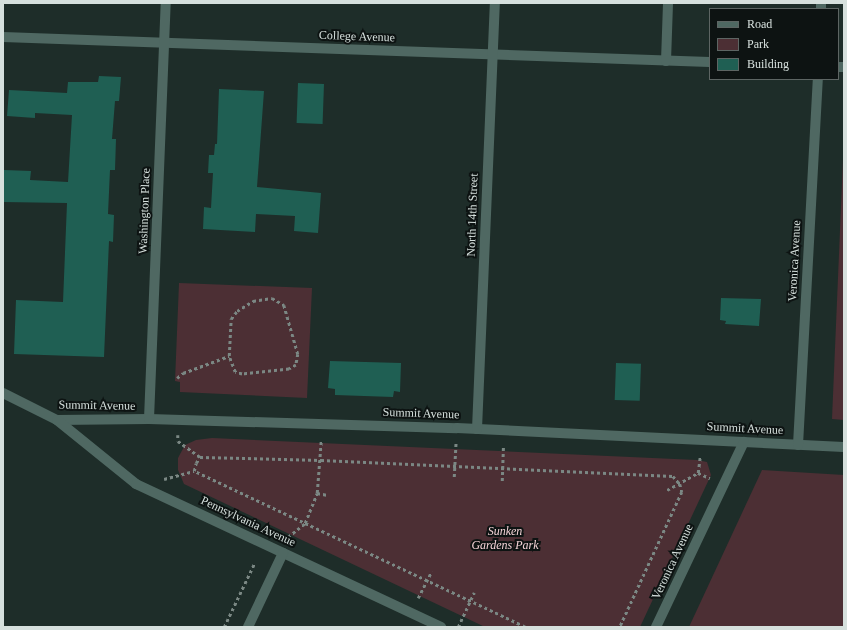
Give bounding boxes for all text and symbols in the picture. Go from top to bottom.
legend [709,8,839,80]
text: Road [747,17,772,31]
street label: College Avenue [318,28,396,46]
text: Park [747,37,769,51]
text: Building [747,57,789,71]
street label: Washington Place [136,168,154,254]
street label: North 14th Street [464,173,482,257]
street label: Veronica Avenue [786,220,804,302]
street label: Summit Avenue [58,398,136,414]
street label: Summit Avenue [382,405,460,423]
street label: Summit Avenue [706,420,784,438]
street label: Pennsylvania Avenue [198,494,298,550]
street label: Veronica Avenue [649,522,697,602]
park label: Sunken Gardens Park [471,525,539,553]

